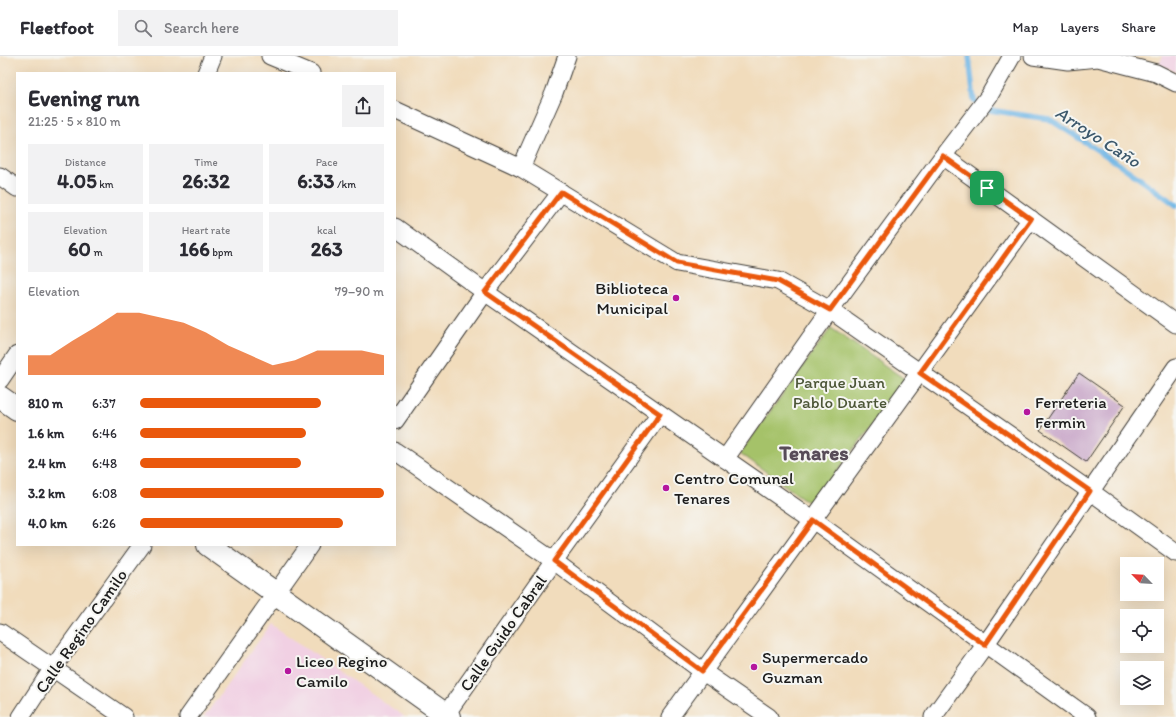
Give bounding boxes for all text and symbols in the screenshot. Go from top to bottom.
search box [118,10,398,46]
text: Fleetfoot [20,16,94,39]
icon: search [132,17,154,39]
text: Search here [164,19,239,37]
text: Map [1013,19,1038,36]
text: Layers [1060,19,1099,36]
text: Share [1121,19,1156,36]
text: Evening run [28,85,140,112]
button: share [342,85,384,127]
water label: Arroyo Caño [1051,101,1145,173]
text: 21:25 · 5 × 810 m [28,114,121,129]
text: Distance [65,156,106,169]
text: Time [194,156,218,169]
text: Pace [316,156,338,169]
text: 4.05 [57,169,97,193]
text: 26:32 [182,169,230,193]
text: 6:33 [297,169,334,193]
pin [970,171,1004,205]
icon: arrive [976,177,998,199]
text: km [97,178,114,191]
text: /km [334,178,356,191]
text: Elevation [63,224,107,237]
text: Heart rate [182,224,230,237]
text: kcal [317,224,336,237]
text: 60 [68,237,91,261]
text: 166 [179,237,210,261]
text: 263 [311,237,343,261]
text: m [91,246,103,259]
text: bpm [210,246,233,259]
place label: Biblioteca Municipal [595,278,668,318]
text: Elevation [28,284,80,299]
text: 79–90 m [335,284,384,299]
marker: Biblioteca Municipal [671,293,681,303]
park label: Parque Juan Pablo Duarte [793,372,887,412]
place label: Ferreteria Fermin [1035,392,1107,432]
text: 810 m [28,396,63,411]
text: 6:37 [92,396,116,411]
marker: Ferreteria Fermin [1022,407,1032,417]
text: 1.6 km [28,426,64,441]
text: 6:46 [92,426,117,441]
district label: Tenares [778,440,849,465]
text: 2.4 km [28,456,66,471]
text: 6:48 [92,456,117,471]
place label: Centro Comunal Tenares [674,468,794,508]
marker: Centro Comunal Tenares [661,483,671,493]
text: 3.2 km [28,486,65,501]
text: 6:08 [92,486,117,501]
text: 4.0 km [28,516,67,531]
text: 6:26 [92,516,116,531]
north arrow [1120,557,1164,601]
map controls [1120,557,1164,705]
street label: Calle Regino Camilo [31,565,131,697]
street label: Calle Guido Cabral [455,571,551,695]
button: locate [1120,609,1164,653]
place label: Supermercado Guzman [762,647,868,687]
place label: Liceo Regino Camilo [296,651,387,691]
button: layers [1120,661,1164,705]
marker: Supermercado Guzman [749,662,759,672]
marker: Liceo Regino Camilo [283,666,293,676]

